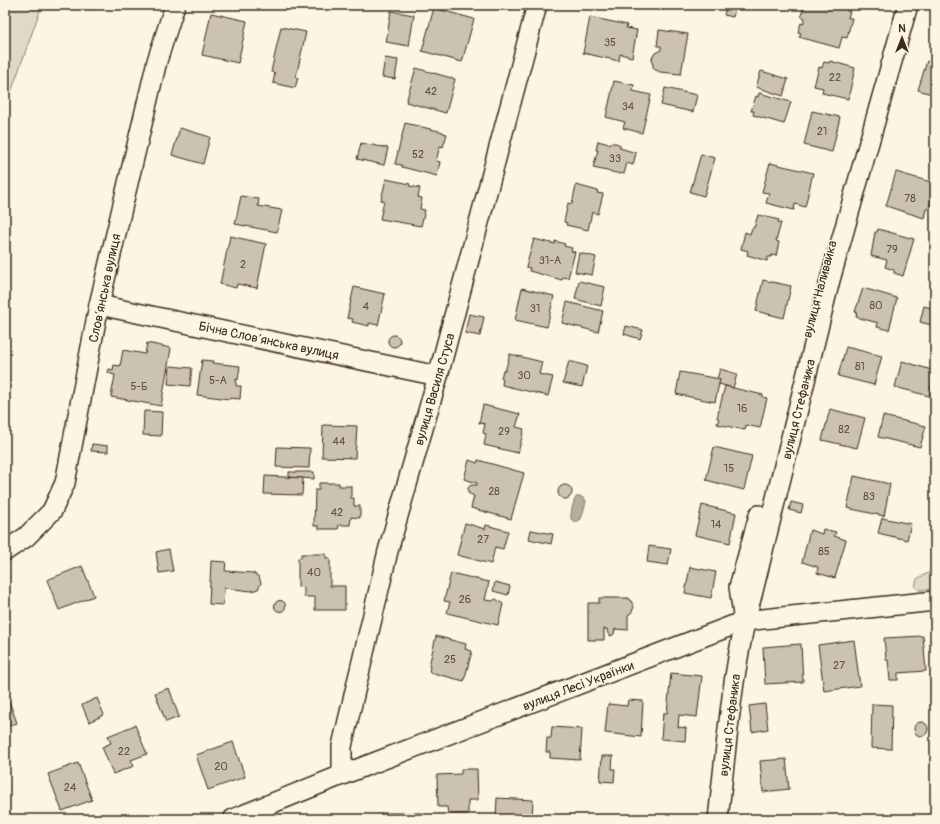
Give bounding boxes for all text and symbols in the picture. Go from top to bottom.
north arrow [882,18,922,58]
text: N [898,22,906,35]
house number: 35 [604,36,616,49]
house number: 22 [829,71,841,84]
house number: 42 [425,85,437,98]
house number: 34 [622,100,635,113]
house number: 21 [817,125,827,138]
house number: 52 [412,148,424,161]
house number: 33 [609,152,621,165]
house number: 78 [904,192,916,205]
street label: Словʼянська вулиця [86,232,124,344]
street label: вулиця Наливайка [799,239,841,340]
house number: 79 [886,243,898,256]
house number: 31-А [539,254,561,267]
house number: 2 [240,258,246,271]
house number: 80 [869,299,883,312]
house number: 4 [363,300,370,313]
house number: 31 [530,302,540,315]
street label: Бічна Словʼянська вулиця [197,318,340,364]
street label: вулиця Василя Стуса [411,331,459,447]
street label: вулиця Стефаника [779,357,819,461]
house number: 81 [855,360,865,373]
house number: 30 [517,369,531,382]
house number: 5-А [209,374,227,387]
house number: 5-Б [130,380,148,393]
house number: 16 [737,402,747,415]
house number: 82 [838,423,850,436]
house number: 29 [498,425,510,438]
house number: 44 [333,435,346,448]
house number: 15 [724,462,734,475]
house number: 28 [488,485,500,498]
house number: 83 [863,490,875,503]
house number: 42 [331,506,343,519]
house number: 14 [711,518,722,531]
house number: 27 [477,533,489,546]
house number: 85 [818,545,830,558]
house number: 40 [307,566,321,579]
house number: 26 [459,593,471,606]
house number: 25 [444,653,456,666]
street label: вулиця Лесі Українки [521,657,636,714]
house number: 27 [833,659,845,672]
street label: вулиця Стефаника [716,673,744,777]
house number: 22 [118,745,130,758]
house number: 20 [214,760,228,773]
house number: 24 [64,781,77,794]

